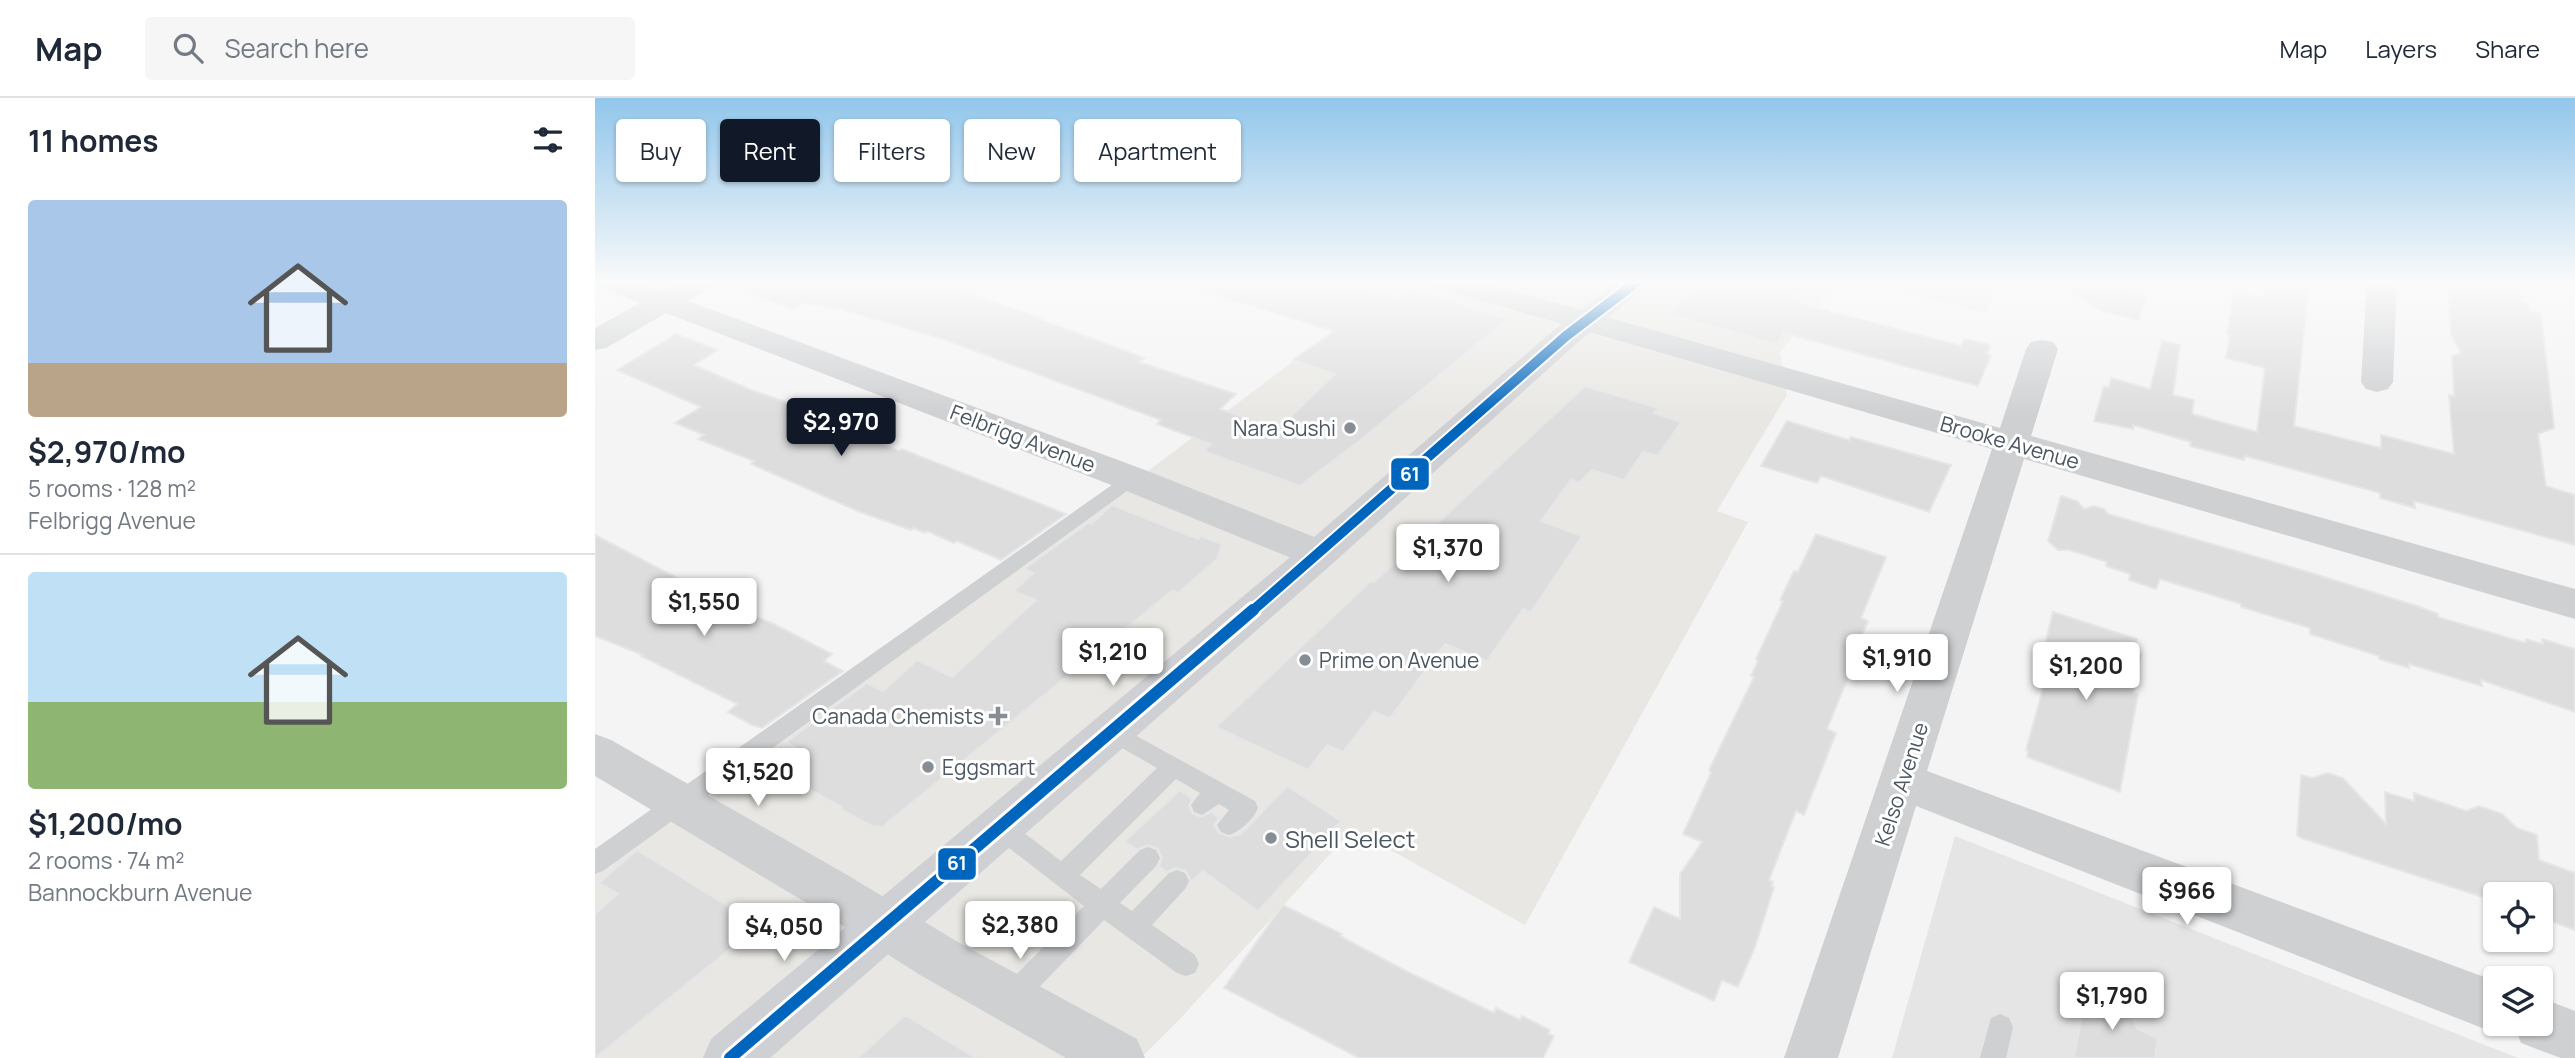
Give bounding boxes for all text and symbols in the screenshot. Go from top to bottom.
search box [145,17,635,80]
text: Map [35,26,103,71]
icon: search [169,29,207,67]
text: Search here [225,30,369,66]
text: Map [2280,32,2327,65]
text: Layers [2365,32,2437,65]
text: Share [2475,32,2540,65]
chip: Buy [616,119,706,182]
chip: Rent [720,119,820,182]
chip: Filters [834,119,950,182]
chip: New [964,119,1060,182]
chip: Apartment [1074,119,1241,182]
text: 11 homes [28,120,159,161]
icon: filters [529,121,567,159]
icon: home [235,245,361,371]
street label: Felbrigg Avenue [946,397,1100,479]
pin: $2,970 [784,398,898,458]
text: $2,970 [803,405,879,437]
street label: Brooke Avenue [1937,409,2083,475]
place label: Nara Sushi [1233,414,1336,442]
marker: Nara Sushi [1342,420,1358,436]
text: $2,970/mo [28,431,185,472]
line badge: 61 [1390,457,1430,491]
text: 61 [1400,461,1420,487]
text: 5 rooms · 128 m² [28,472,196,504]
text: Felbrigg Avenue [28,504,196,536]
pin: $1,370 [1391,524,1505,584]
text: $1,370 [1412,531,1484,563]
pin: $1,550 [647,578,761,638]
text: $1,550 [668,585,740,617]
icon: home [235,617,361,743]
pin: $1,210 [1056,628,1170,688]
pin: $1,910 [1840,634,1954,694]
text: $1,210 [1078,635,1148,667]
text: $1,910 [1862,641,1932,673]
pin: $1,200 [2029,642,2143,702]
place label: Prime on Avenue [1319,646,1479,674]
text: $1,200 [2049,649,2123,681]
marker: Prime on Avenue [1297,652,1313,668]
place label: Canada Chemists [812,702,984,730]
marker: Canada Chemists [990,708,1006,724]
street label: Kelso Avenue [1868,719,1934,849]
pin: $1,520 [701,748,815,808]
place label: Eggsmart [942,753,1035,781]
text: $1,520 [722,755,794,787]
marker: Eggsmart [920,759,936,775]
text: $1,200/mo [28,803,183,844]
place label: Shell Select [1285,822,1415,855]
marker: Shell Select [1263,830,1279,846]
text: 2 rooms · 74 m² [28,844,184,876]
line badge: 61 [937,847,977,881]
text: 61 [947,850,967,876]
pin: $966 [2146,868,2228,927]
text: $966 [2158,874,2216,906]
text: Bannockburn Avenue [28,876,252,908]
map controls [2483,882,2553,1036]
button: locate [2483,882,2553,952]
pin: $2,380 [963,902,1077,961]
pin: $4,050 [727,904,841,963]
text: $2,380 [981,908,1059,940]
text: $4,050 [745,910,823,942]
button: layers [2483,966,2553,1036]
pin: $1,790 [2055,972,2169,1032]
text: $1,790 [2076,979,2148,1011]

